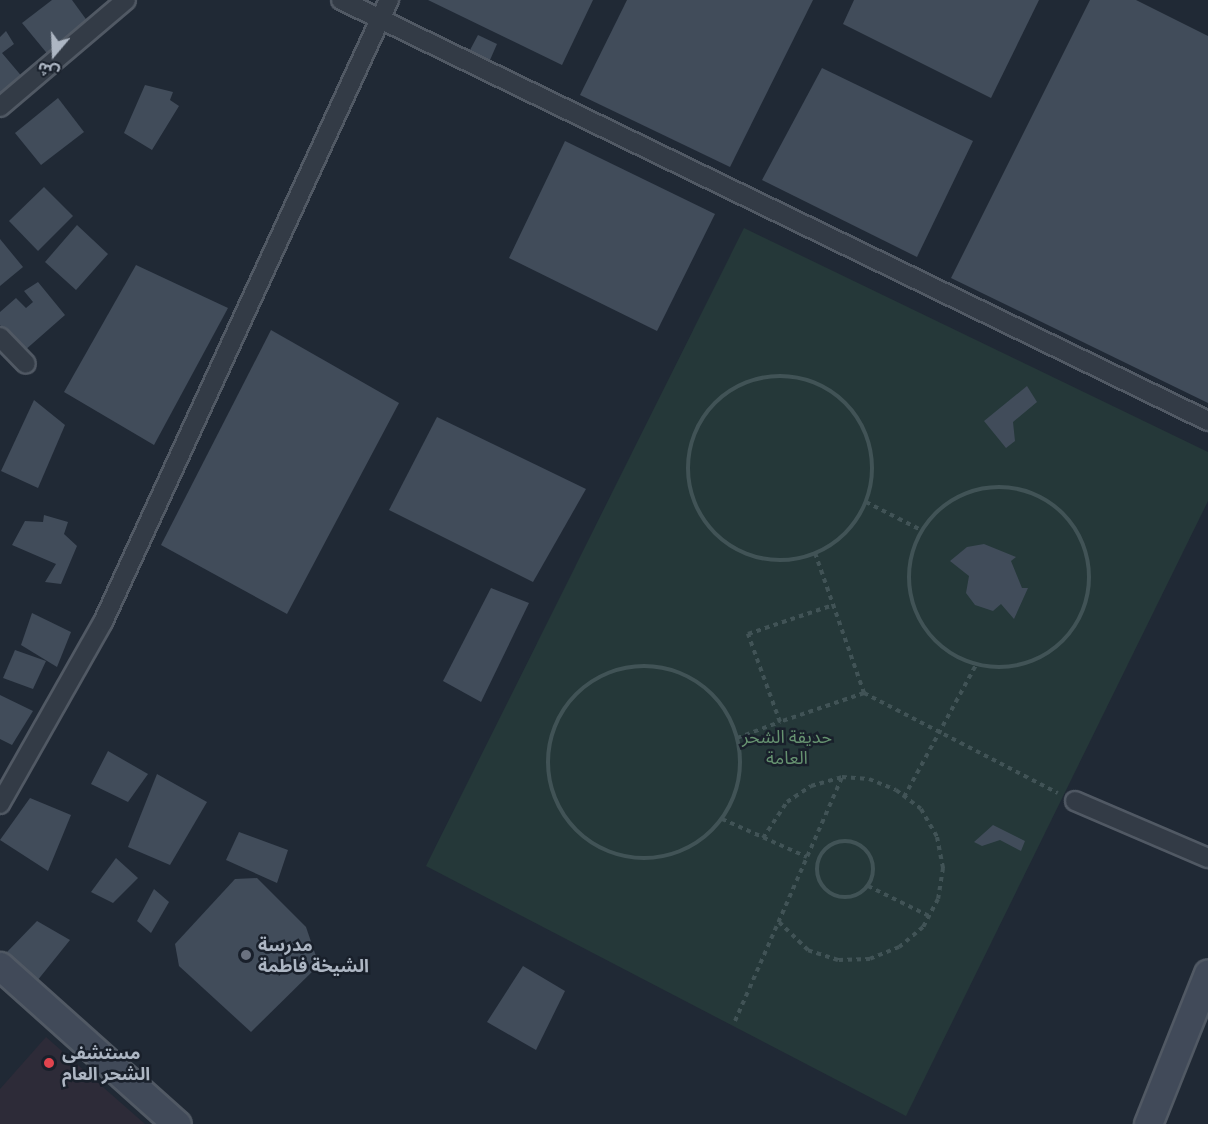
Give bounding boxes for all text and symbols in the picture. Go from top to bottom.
north arrow [24,24,84,84]
text: ش [35,59,61,84]
park label: حديقة الشحر العامة [742,726,832,768]
place label: مدرسة الشيخة فاطمة [258,934,369,976]
marker: مدرسة الشيخة فاطمة [239,948,253,962]
place label: مستشفى الشحر العام [62,1042,150,1084]
marker: مستشفى الشحر العام [40,1054,58,1072]

